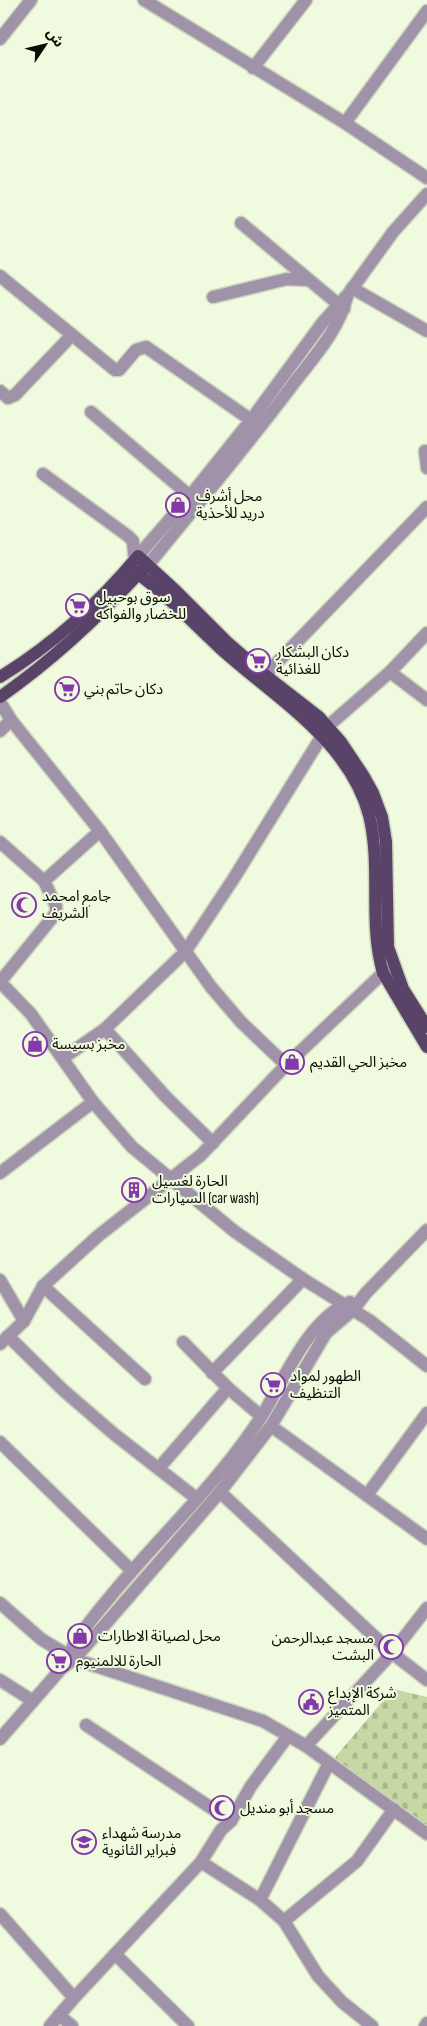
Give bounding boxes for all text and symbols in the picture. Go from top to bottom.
north arrow [20,20,70,70]
text: ش [43,25,68,51]
place label: محل أشرف دريد للأحذية [196,487,265,523]
shop icon: محل أشرف دريد للأحذية [165,492,191,518]
place label: سوق بوحبيل للخضار والفواكه [96,588,186,624]
supermarket icon: سوق بوحبيل للخضار والفواكه [65,593,91,619]
place label: دكان البشكار للغذائية [275,643,349,679]
supermarket icon: دكان البشكار للغذائية [245,648,271,674]
supermarket icon: دكان حاتم بني [54,676,80,702]
place label: دكان حاتم بني [84,680,163,700]
place label: جامع امحمد الشريف [42,887,111,923]
mosque icon: جامع امحمد الشريف [11,892,37,918]
shop icon: مخبز بسيسة [22,1031,48,1057]
place label: مخبز بسيسة [52,1035,125,1054]
shop icon: مخبز الحي القديم [279,1049,305,1075]
place label: مخبز الحي القديم [310,1053,407,1073]
place label: الحارة لغسيل السيارات (car wash) [152,1172,259,1208]
building icon: الحارة لغسيل السيارات (car wash) [121,1177,147,1203]
place label: الطهور لمواد التنظيف [290,1367,361,1403]
supermarket icon: الطهور لمواد التنظيف [260,1372,286,1398]
shop icon: محل لصيانة الاطارات [67,1623,93,1649]
place label: محل لصيانة الاطارات [98,1627,221,1646]
place label: مسجد عبدالرحمن البشت [272,1629,374,1665]
mosque icon: مسجد عبدالرحمن البشت [378,1634,404,1660]
supermarket icon: الحارة للالمنيوم [46,1648,72,1674]
place label: الحارة للالمنيوم [76,1652,161,1672]
place label: شركة الإبداع المتميز [327,1684,397,1720]
public building icon: شركة الإبداع المتميز [298,1689,324,1715]
mosque icon: مسجد أبو منديل [209,1795,235,1821]
place label: مسجد أبو منديل [240,1799,334,1818]
place label: مدرسة شهداء فبراير الثانوية [102,1824,181,1860]
school or university icon: مدرسة شهداء فبراير الثانوية [71,1829,97,1855]

